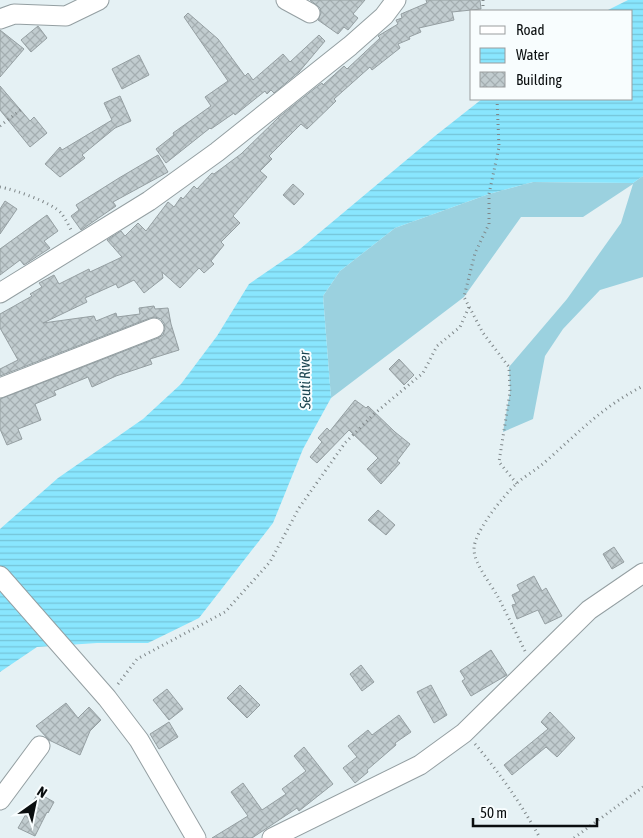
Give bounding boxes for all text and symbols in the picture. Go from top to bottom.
legend [470,10,633,100]
text: Road [516,21,545,38]
text: Water [516,46,549,63]
text: Building [516,71,562,88]
water label: Seuti River [295,350,314,410]
north arrow [10,778,60,828]
text: N [34,783,50,801]
scale bar [473,796,597,828]
text: 50 m [480,804,507,821]

